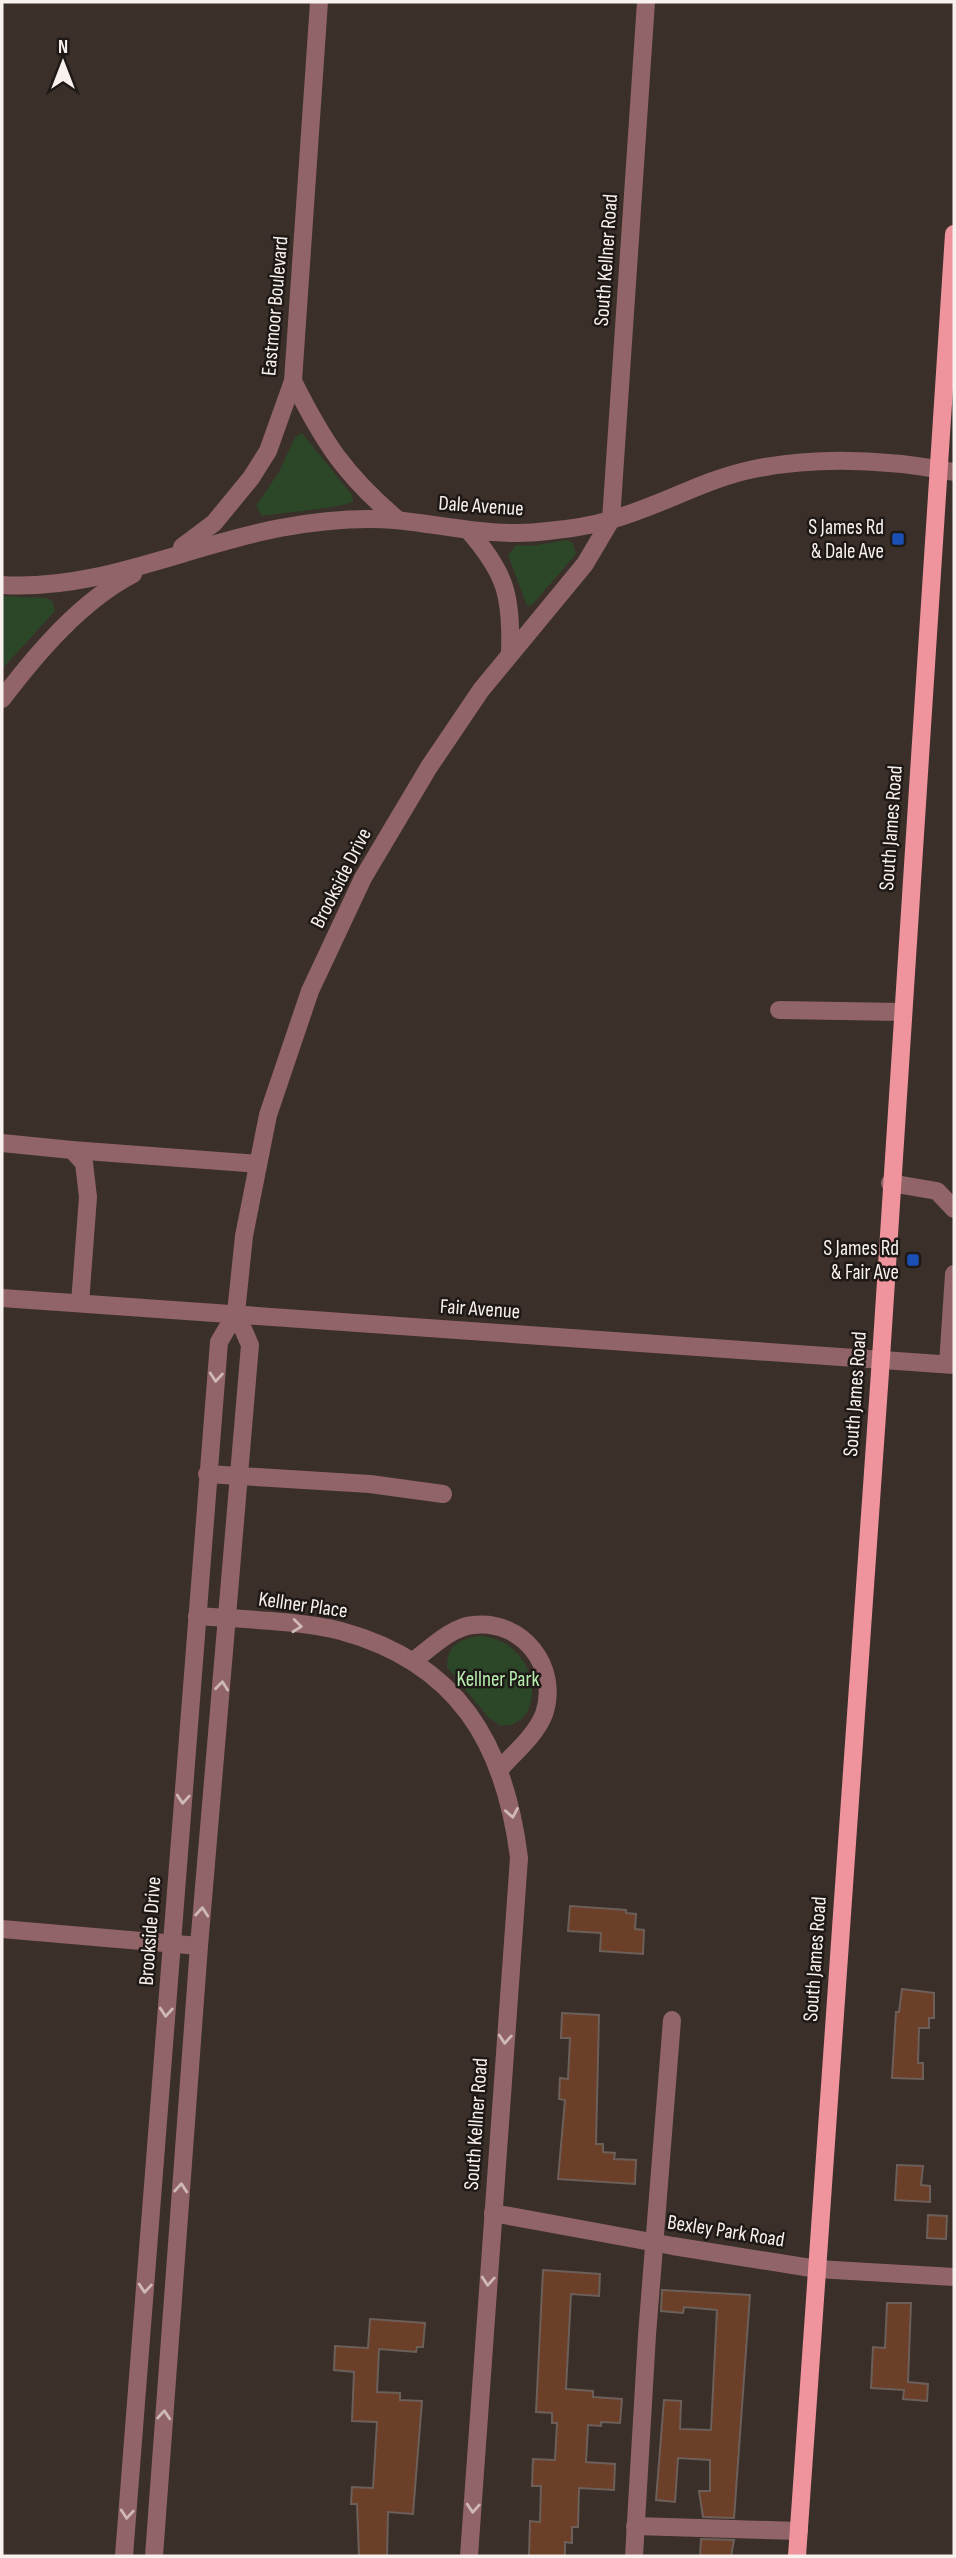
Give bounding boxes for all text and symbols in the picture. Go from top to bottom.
north arrow [28,28,98,98]
text: N [58,36,68,59]
street label: South Kellner Road [589,193,623,327]
street label: Eastmoor Boulevard [256,235,294,377]
street label: Dale Avenue [438,491,524,521]
place label: S James Rd & Dale Ave [808,515,884,564]
marker: S James Rd & Dale Ave [890,531,906,547]
street label: South James Road [874,765,908,891]
street label: Brookside Drive [305,824,377,932]
place label: S James Rd & Fair Ave [823,1236,899,1285]
marker: S James Rd & Fair Ave [905,1252,921,1268]
street label: Fair Avenue [439,1294,521,1324]
street label: South James Road [838,1331,872,1457]
one-way arrow [209,1372,224,1383]
street label: Kellner Place [257,1586,349,1624]
one-way arrow [291,1618,303,1633]
park label: Kellner Park [457,1667,539,1692]
one-way arrow [214,1680,229,1691]
one-way arrow [176,1794,191,1805]
one-way arrow [504,1807,519,1819]
street label: Brookside Drive [134,1876,166,1986]
street label: South James Road [798,1896,832,2022]
one-way arrow [194,1907,209,1918]
one-way arrow [159,2007,174,2018]
one-way arrow [498,2034,513,2045]
street label: South Kellner Road [459,2057,493,2191]
one-way arrow [173,2182,188,2193]
street label: Bexley Park Road [666,2209,786,2253]
one-way arrow [481,2276,496,2287]
one-way arrow [138,2282,153,2293]
one-way arrow [156,2409,171,2420]
one-way arrow [466,2503,481,2514]
one-way arrow [120,2509,135,2520]

